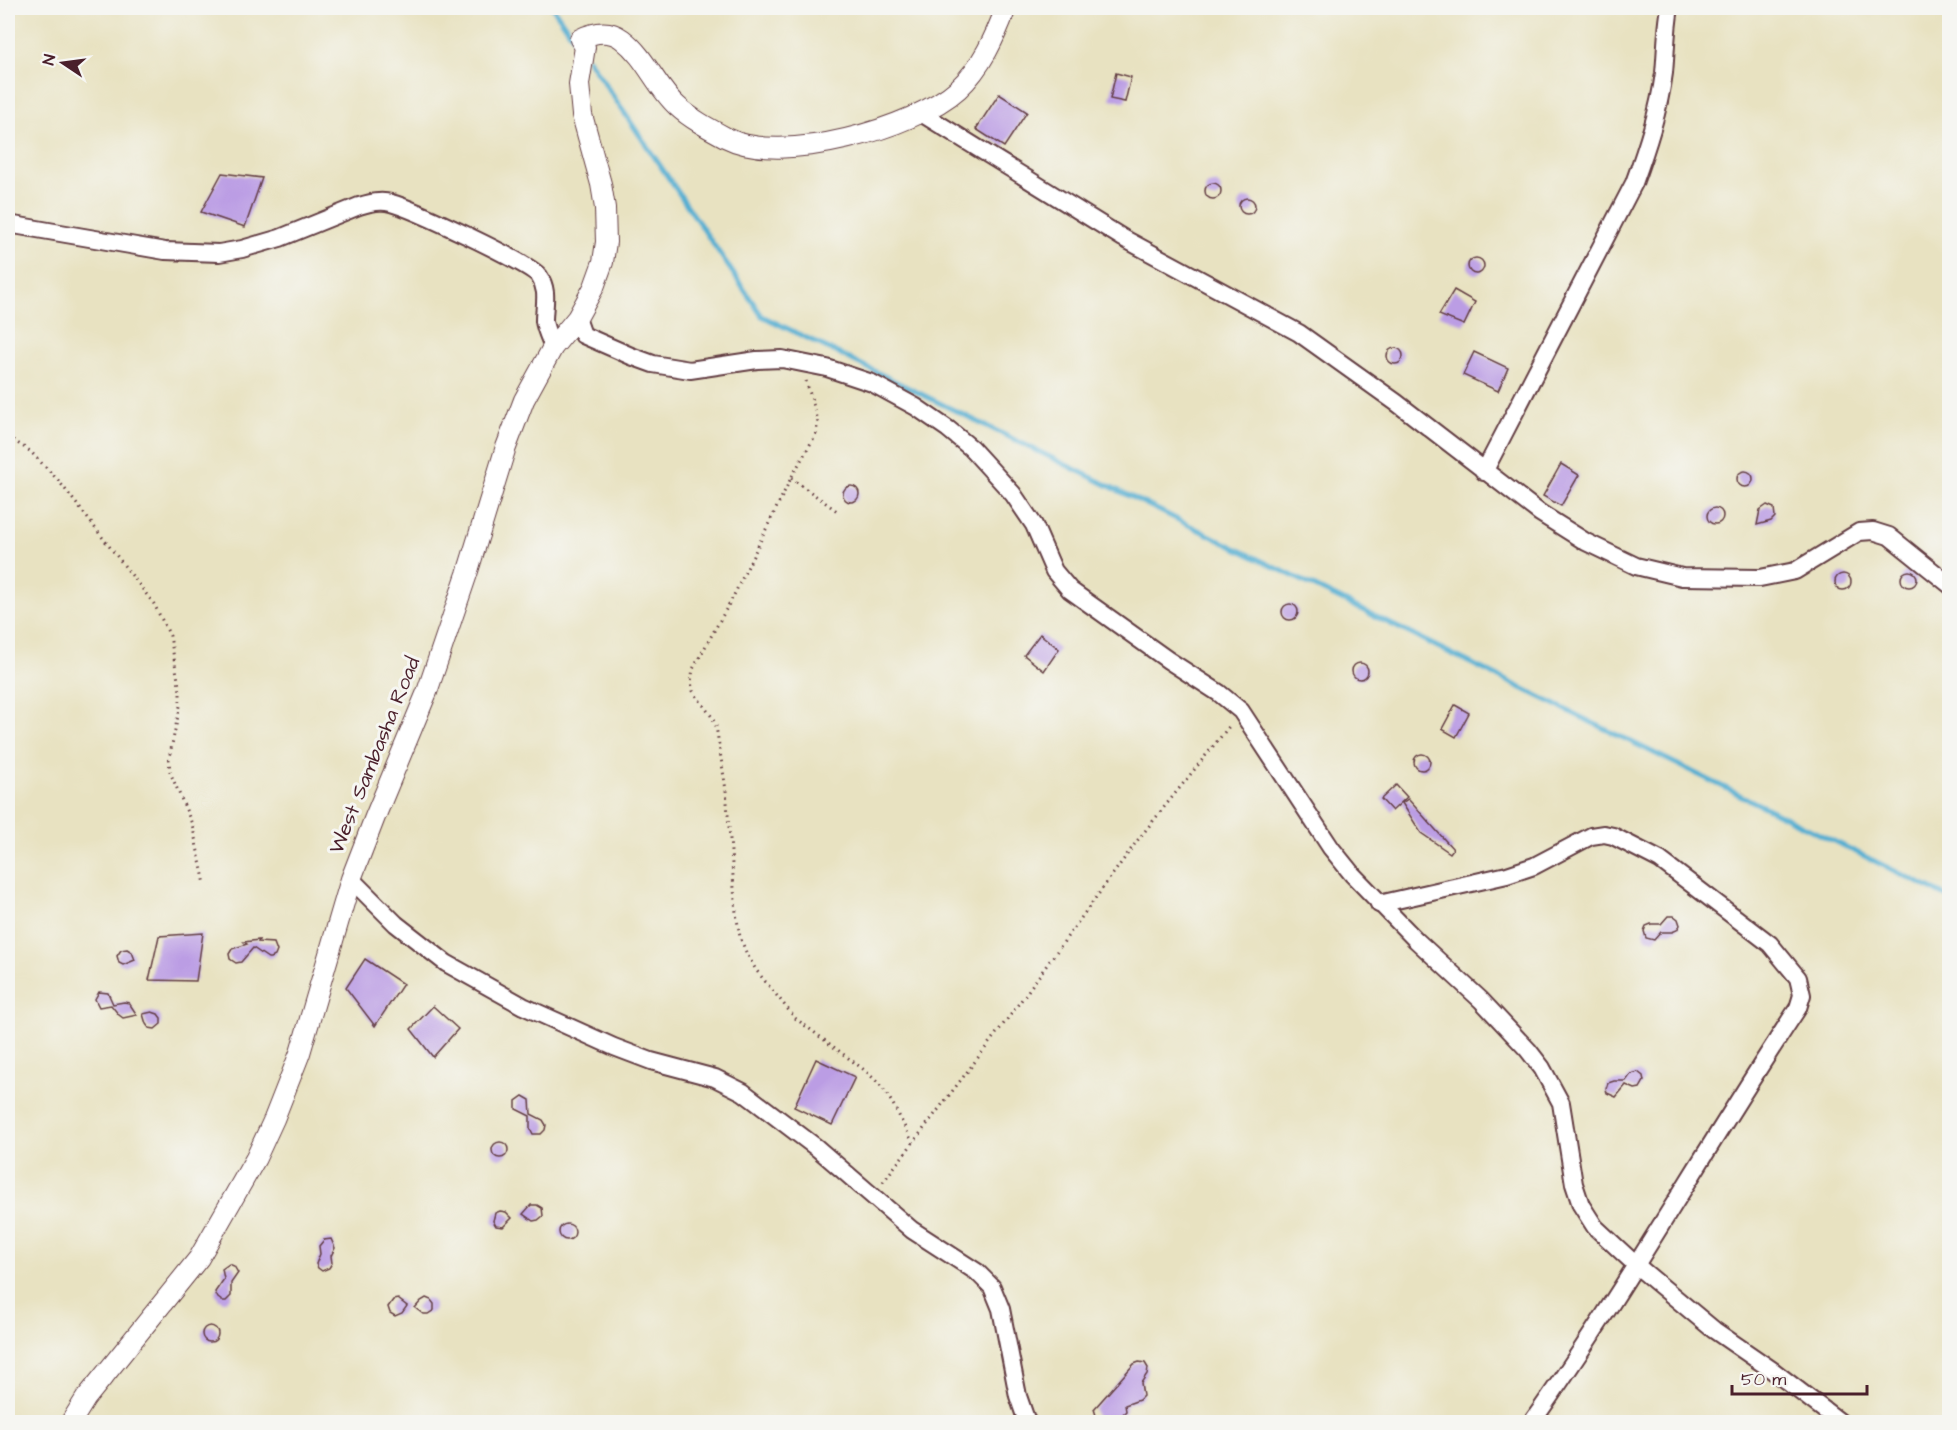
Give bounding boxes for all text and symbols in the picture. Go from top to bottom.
north arrow [33,33,93,93]
text: N [38,52,61,67]
street label: West Sambasha Road [322,652,427,858]
scale bar [1732,1358,1867,1396]
text: 50 m [1741,1367,1786,1392]

